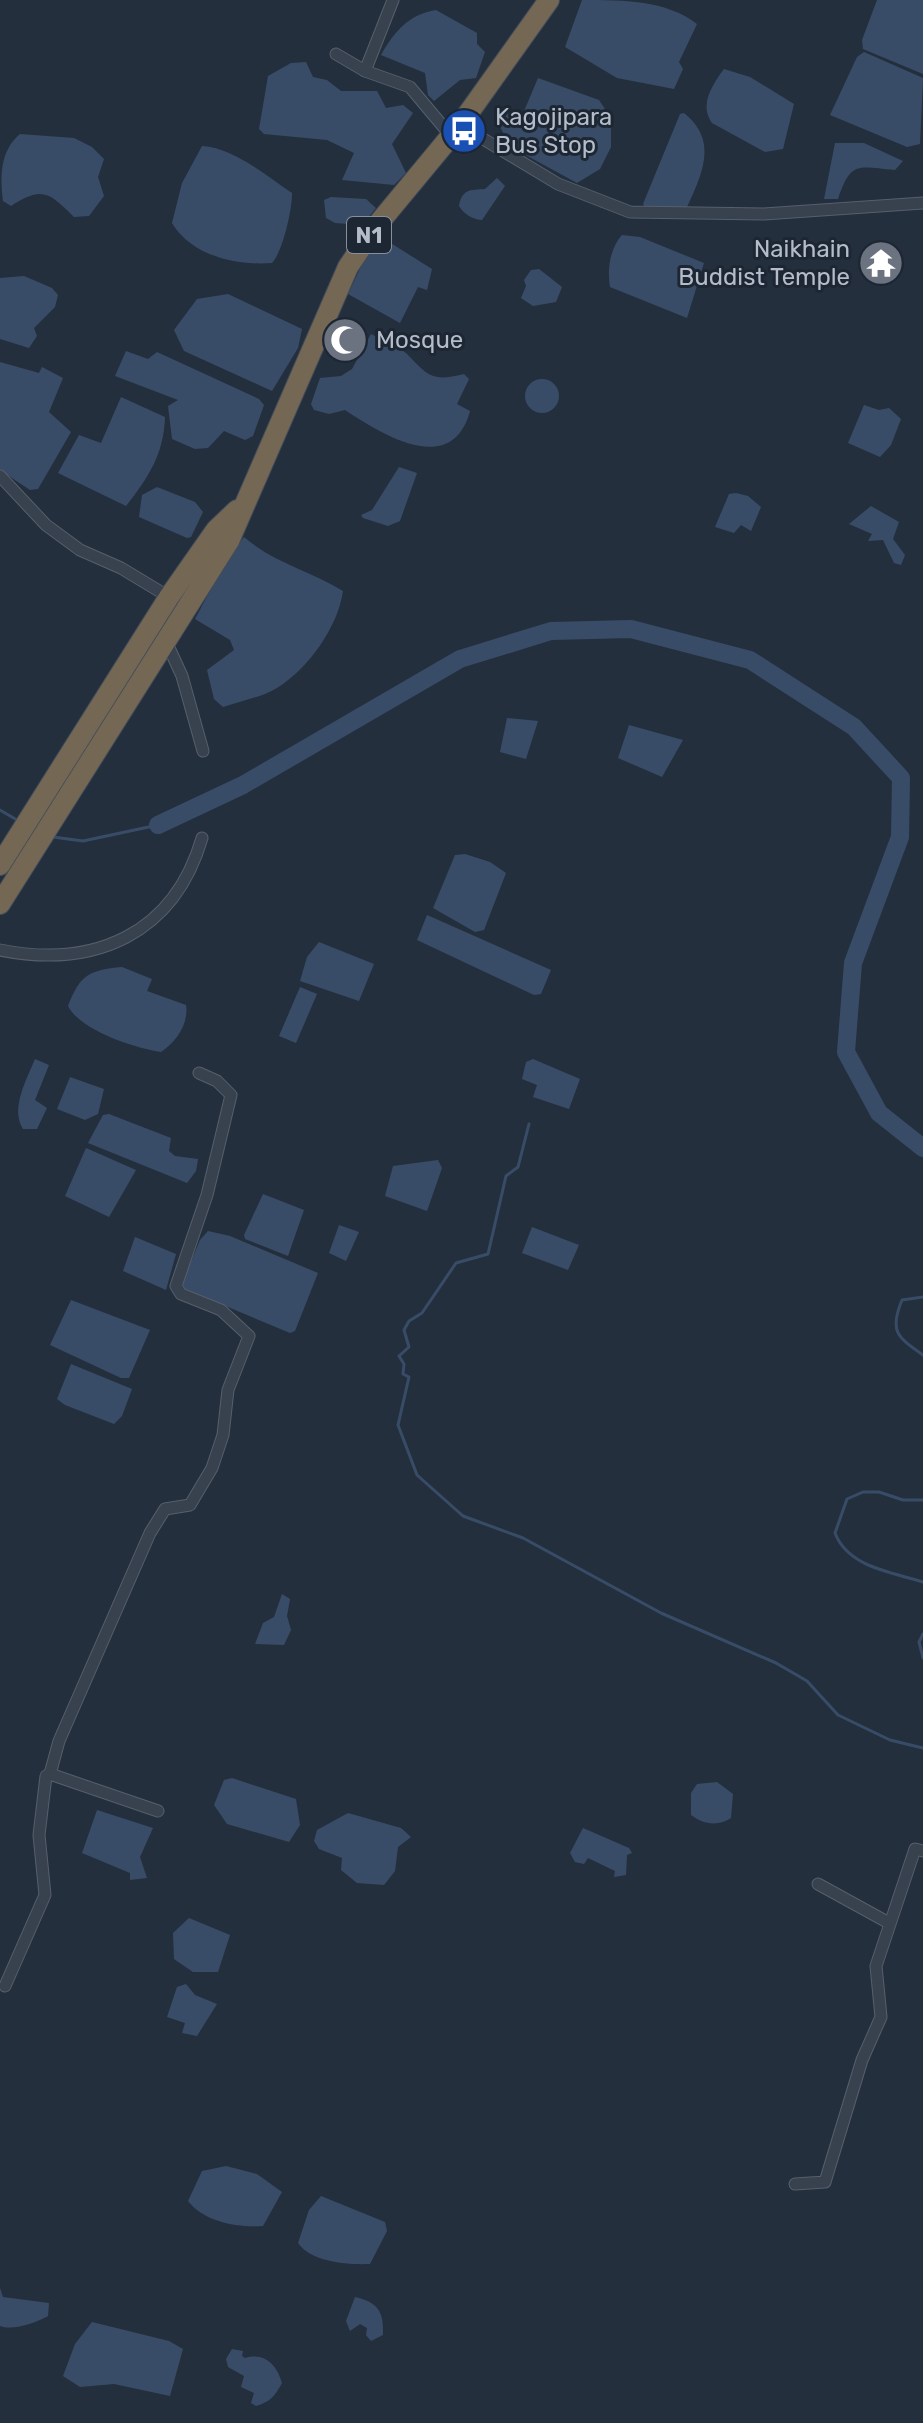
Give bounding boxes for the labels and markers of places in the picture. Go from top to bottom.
place label: Kagojipara Bus Stop [495,103,612,159]
bus stop icon: Kagojipara Bus Stop [440,107,488,155]
place label: Naikhain Buddist Temple [678,235,850,291]
temple icon: Naikhain Buddist Temple [857,239,905,287]
mosque icon: Mosque [321,316,369,364]
place label: Mosque [376,326,463,354]

